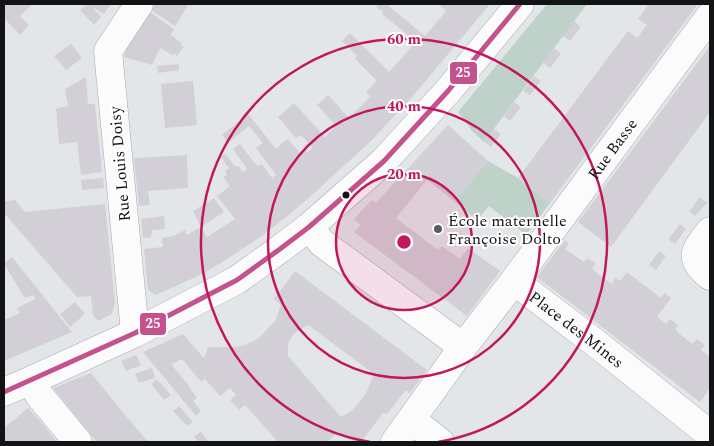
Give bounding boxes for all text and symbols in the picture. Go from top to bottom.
text: 60 m [387,28,422,51]
line badge: 25 [449,61,478,85]
text: 25 [455,62,471,83]
text: 40 m [387,95,422,118]
street label: Rue Louis Doisy [103,104,137,223]
street label: Rue Basse [582,113,644,185]
text: 20 m [387,163,422,186]
unlabelled marker [341,190,351,200]
place label: École maternelle Françoise Dolto [448,209,567,251]
marker: École maternelle Françoise Dolto [432,223,444,235]
centre of rings [395,233,413,251]
street label: Place des Mines [524,286,629,374]
line badge: 25 [139,312,167,336]
text: 25 [145,313,161,334]

